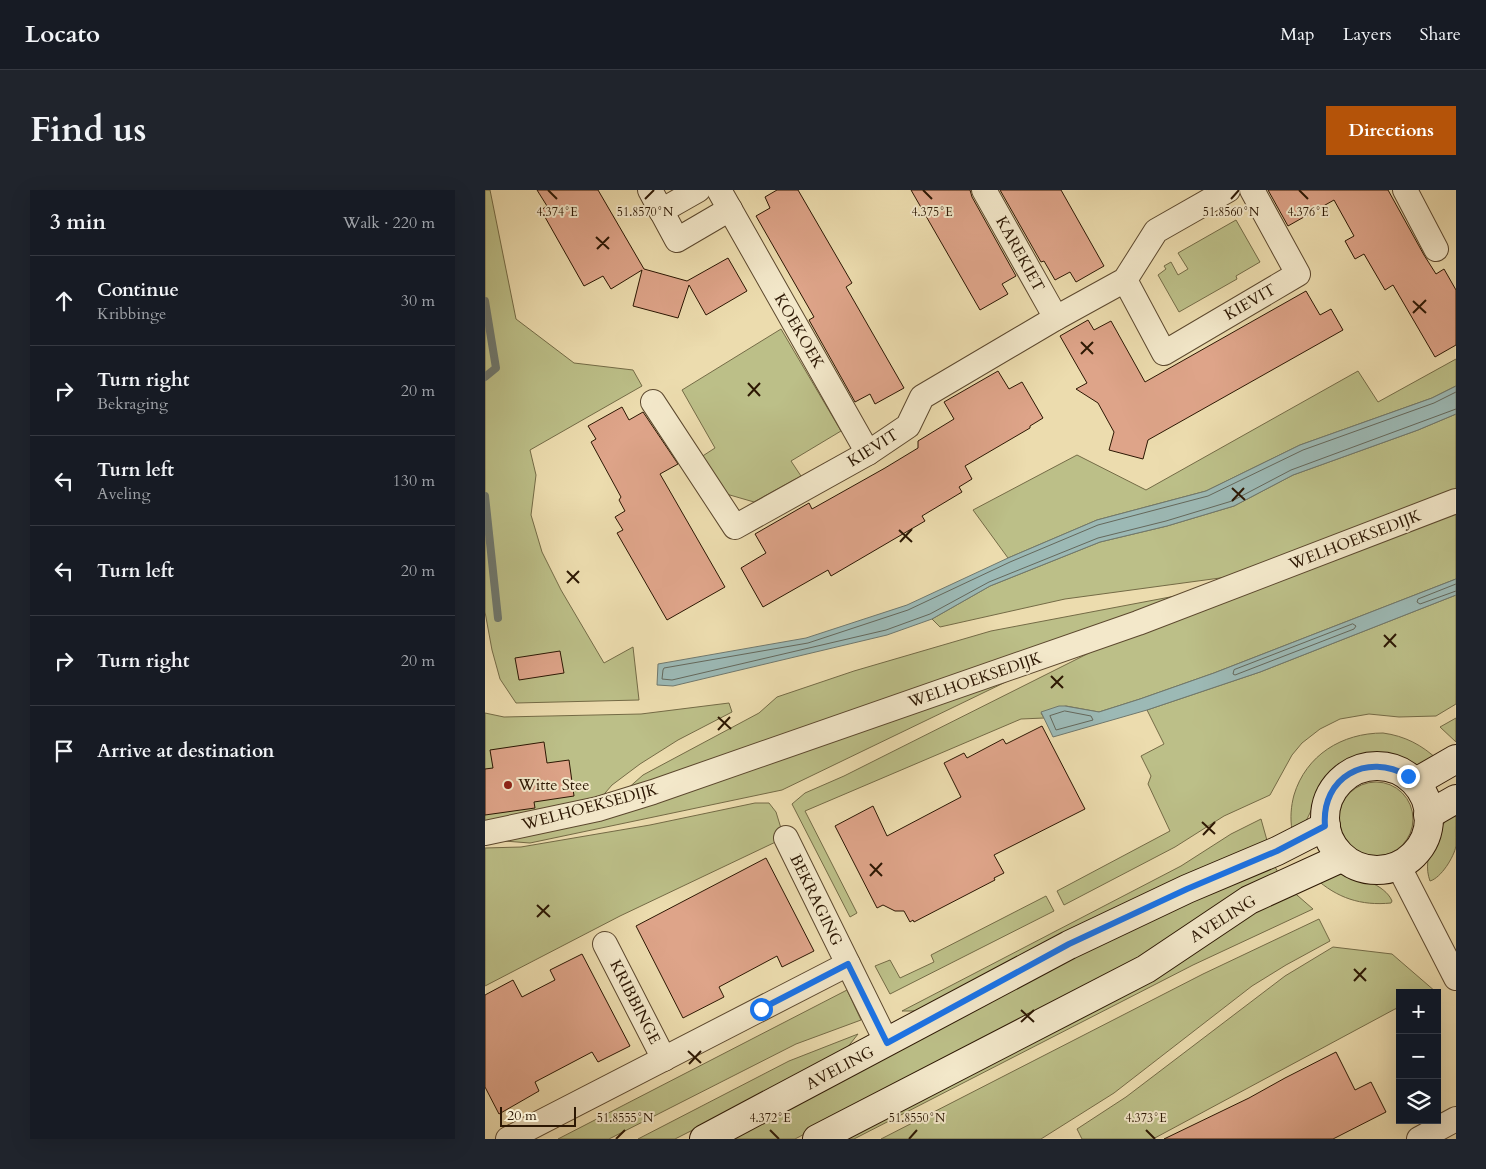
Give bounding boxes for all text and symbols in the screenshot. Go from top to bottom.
text: Locato [25,18,100,51]
text: Map [1280,22,1315,47]
text: Layers [1343,22,1392,47]
text: Share [1420,22,1461,47]
text: Find us [30,106,146,154]
button: Directions [1326,106,1456,155]
text: 4.374°E [536,204,578,220]
text: 51.8570°N [617,204,674,220]
text: 4.375°E [911,204,953,220]
text: 51.8560°N [1203,204,1260,220]
text: 4.376°E [1287,204,1329,220]
text: 3 min [50,208,106,237]
text: Walk · 220 m [343,212,435,234]
street label: KAREKIET [990,212,1050,296]
text: Continue [97,277,179,303]
street label: KIEVIT [1220,278,1280,326]
icon: ahead [50,287,78,315]
text: 30 m [401,290,435,312]
street label: KOEKOEK [769,290,829,373]
text: Kribbinge [97,303,166,325]
text: Turn right [97,367,189,393]
icon: right [50,377,78,405]
text: 20 m [401,380,435,402]
text: Bekraging [97,393,168,415]
street label: KIEVIT [843,424,903,472]
text: Turn left [97,457,174,483]
icon: left [50,467,78,495]
text: 130 m [393,470,435,492]
text: Aveling [97,483,150,505]
street label: WELHOEKSEDIJK [1285,505,1424,576]
icon: left [50,557,78,585]
text: Turn left [97,558,174,584]
text: 20 m [401,560,435,582]
icon: right [50,647,78,675]
street label: WELHOEKSEDIJK [904,647,1045,713]
text: Turn right [97,648,189,674]
text: 20 m [401,650,435,672]
icon: arrive [50,737,78,765]
text: Arrive at destination [97,738,274,764]
route end [1397,765,1420,788]
place label: Witte Stee [517,774,589,796]
street label: WELHOEKSEDIJK [519,778,660,836]
marker: Witte Stee [502,779,514,791]
street label: BEKRAGING [784,850,848,950]
street label: AVELING [1186,890,1261,948]
street label: KRIBBINGE [604,956,666,1048]
map controls [1396,989,1441,1124]
button: + [1396,989,1441,1034]
route start [750,998,773,1021]
button: − [1396,1034,1441,1079]
street label: AVELING [802,1041,878,1095]
button: layers [1396,1079,1441,1124]
scale bar [500,1104,576,1127]
text: 20 m [507,1106,537,1125]
text: 51.8555°N [597,1110,654,1126]
text: 4.372°E [749,1110,791,1126]
text: 51.8550°N [889,1110,946,1126]
text: 4.373°E [1125,1110,1167,1126]

